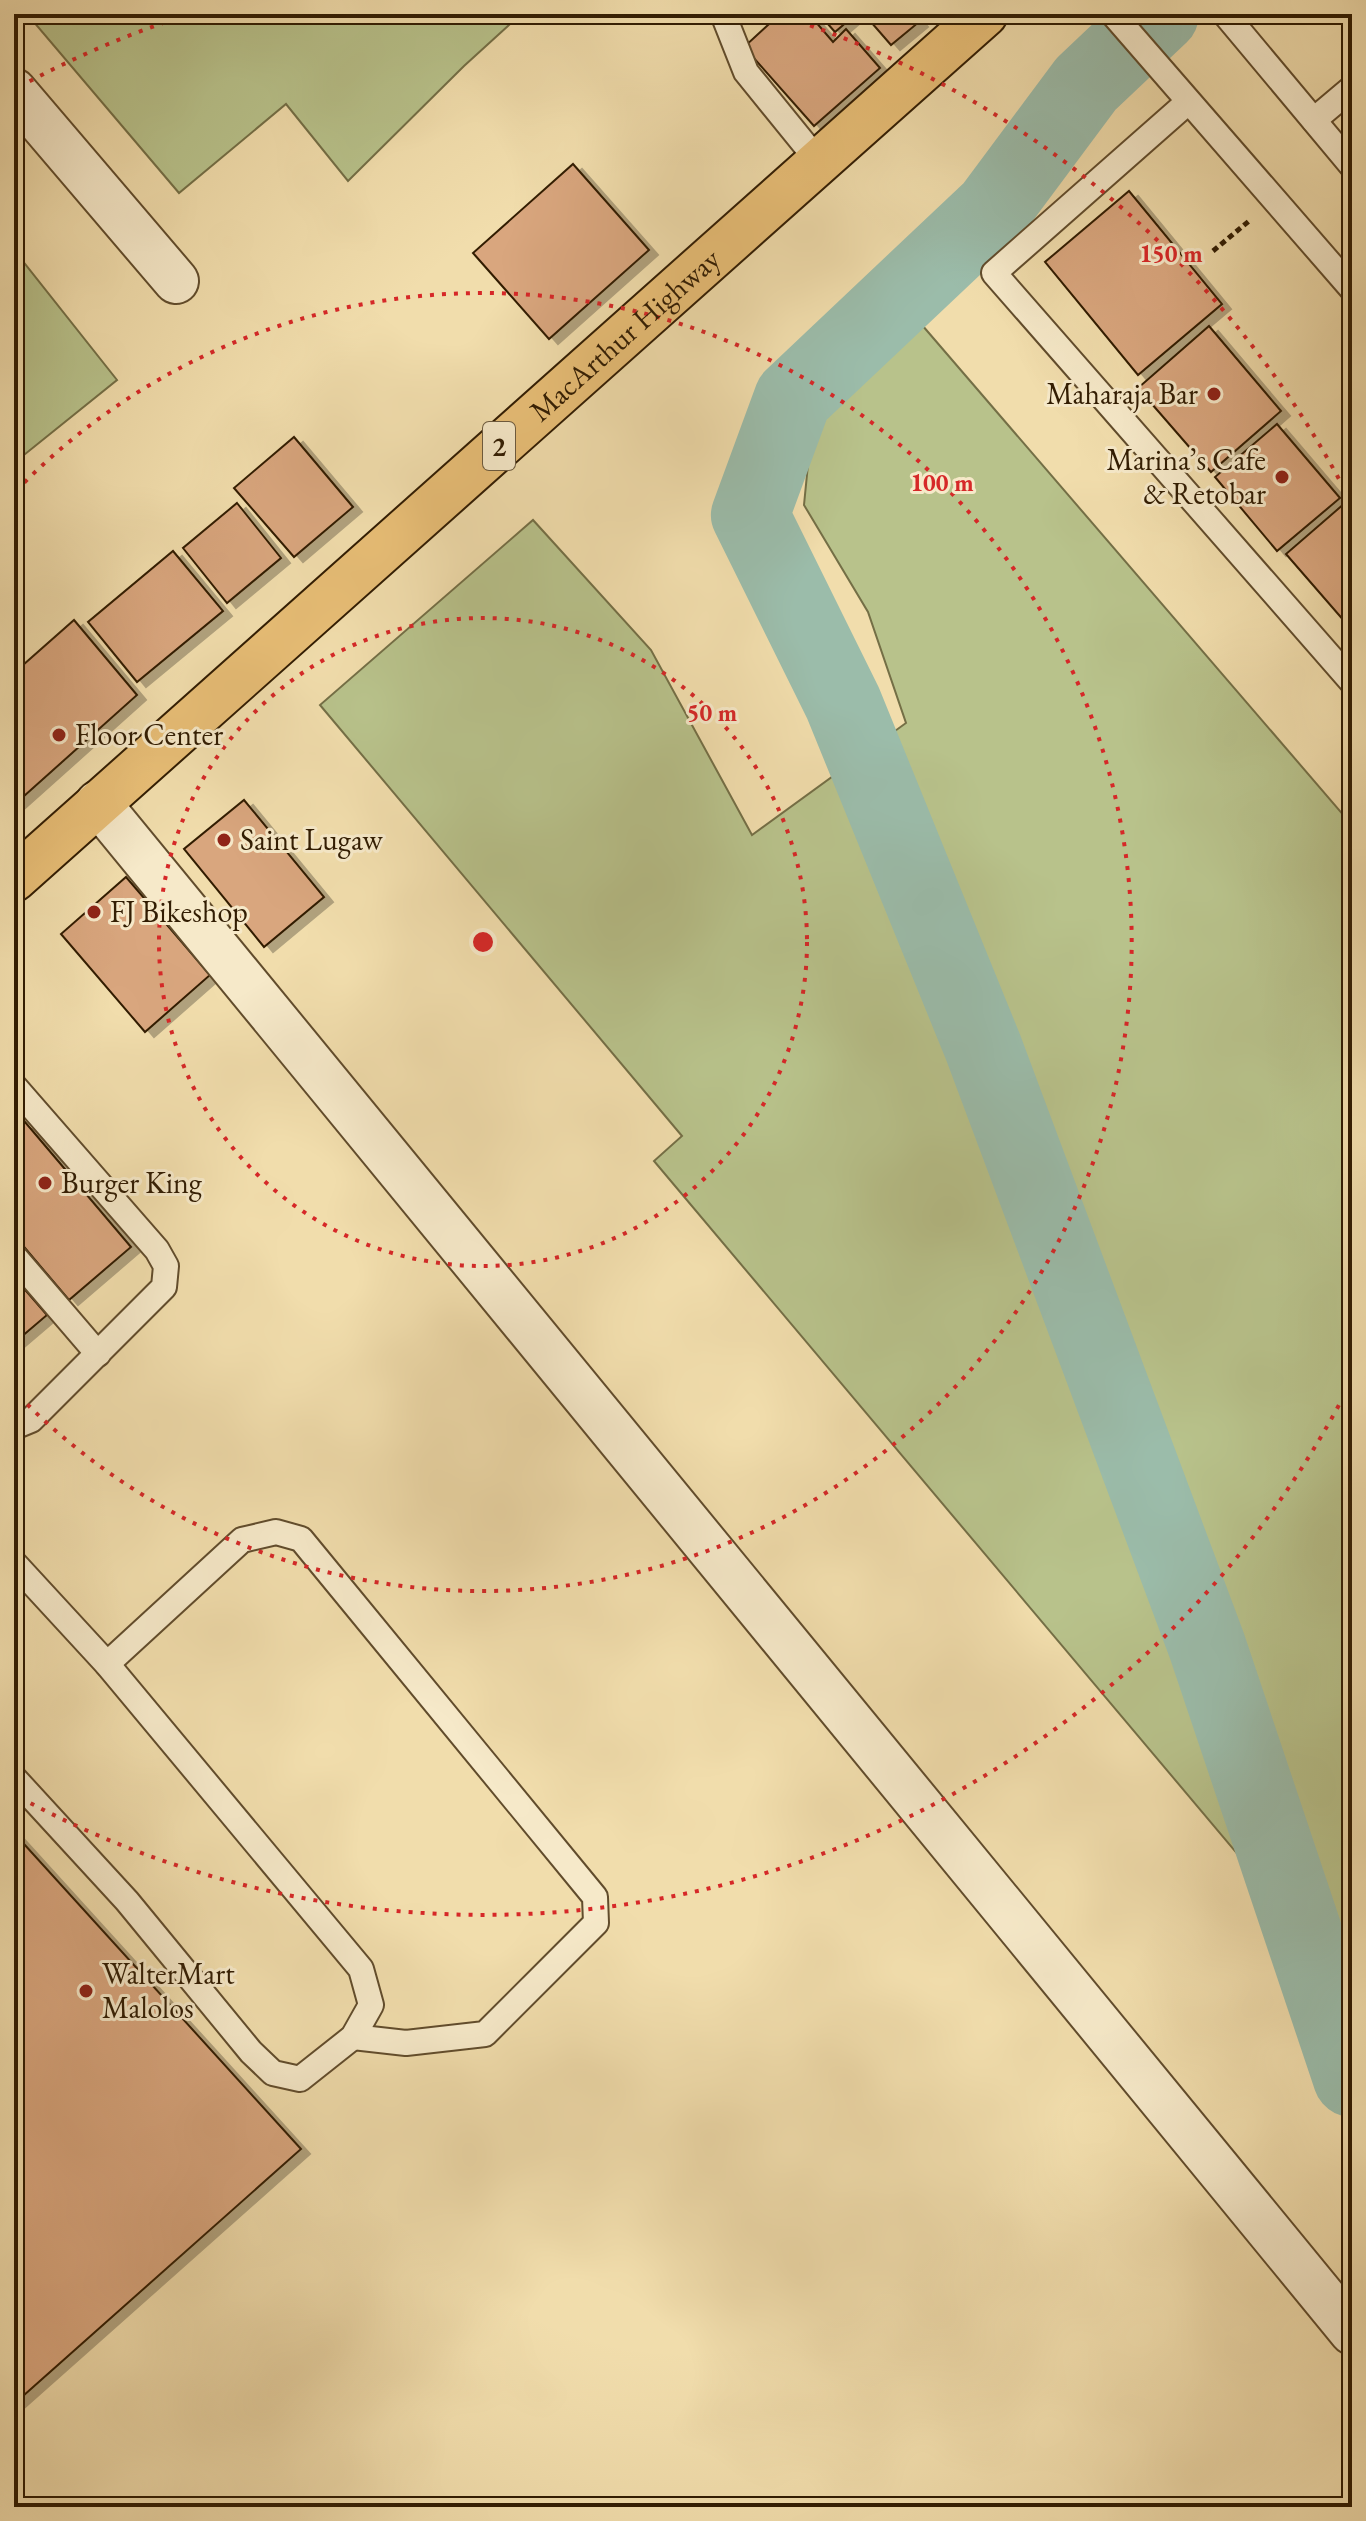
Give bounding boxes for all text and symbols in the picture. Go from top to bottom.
text: 150 m [1139,238,1203,269]
street label: MacArthur Highway [521,239,729,430]
place label: Maharaja Bar [1046,374,1198,413]
marker: Maharaja Bar [1205,385,1223,403]
road number: 2 [483,422,515,470]
place label: Marina’s Cafe & Retobar [1106,440,1266,513]
text: 100 m [910,467,974,498]
marker: Marina’s Cafe & Retobar [1273,468,1291,486]
text: 50 m [687,697,737,728]
place label: Floor Center [75,715,223,754]
marker: Floor Center [50,726,68,744]
place label: Saint Lugaw [240,820,383,859]
marker: Saint Lugaw [215,831,233,849]
place label: FJ Bikeshop [110,892,248,931]
marker: FJ Bikeshop [85,903,103,921]
centre of rings [469,928,497,956]
place label: Burger King [61,1163,203,1202]
marker: Burger King [36,1174,54,1192]
place label: WalterMart Malolos [102,1954,235,2027]
marker: WalterMart Malolos [77,1982,95,2000]

